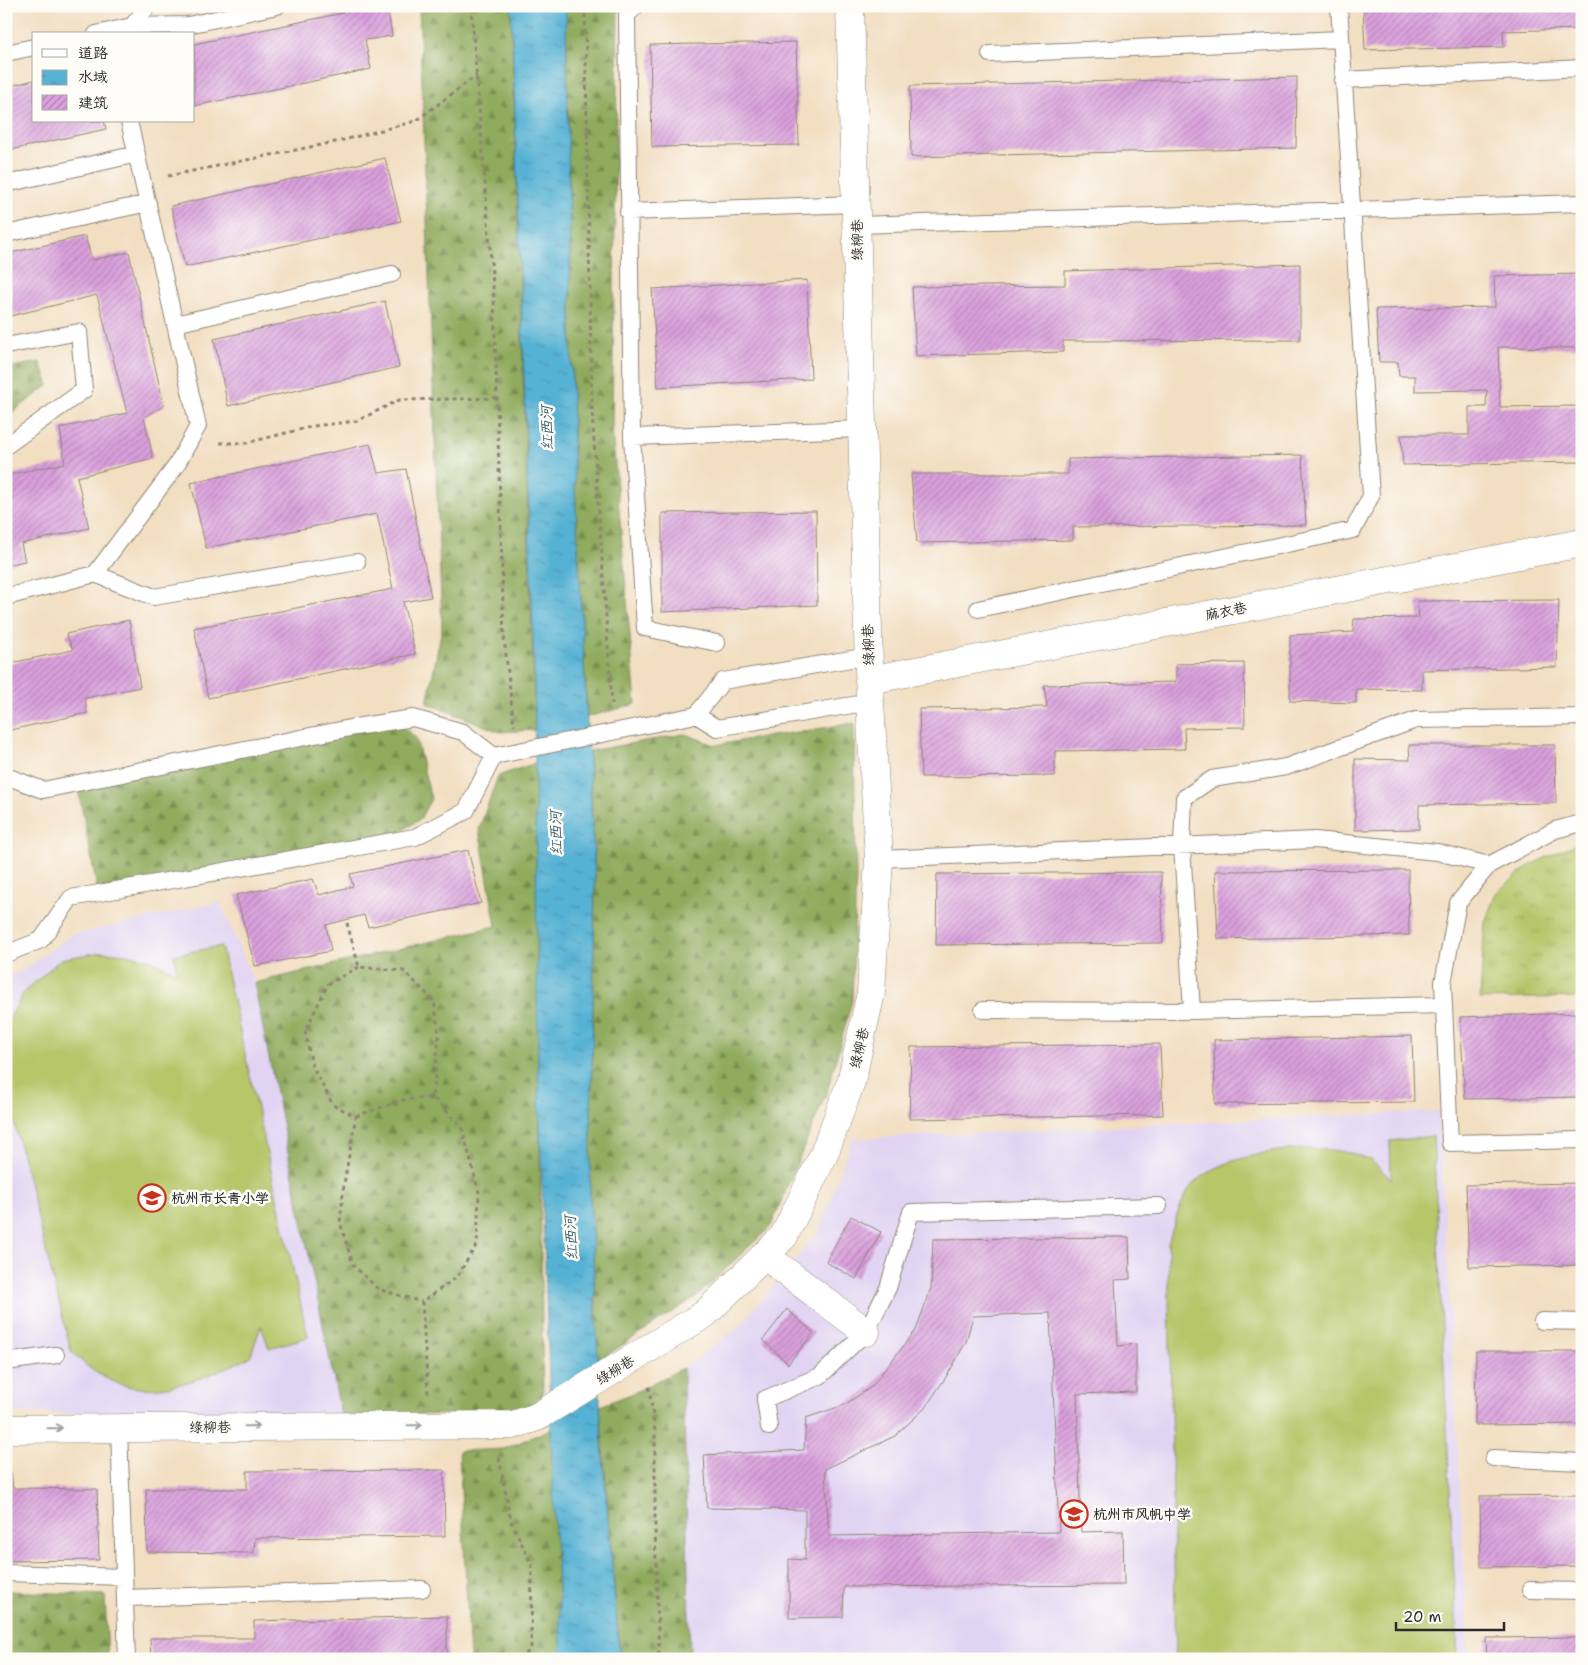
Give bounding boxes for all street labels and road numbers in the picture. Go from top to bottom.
street label: 绿柳巷 [848,218,866,261]
street label: 麻衣巷 [1204,598,1249,624]
street label: 绿柳巷 [858,623,878,666]
street label: 绿柳巷 [846,1025,873,1070]
street label: 绿柳巷 [592,1351,638,1389]
street label: 绿柳巷 [189,1418,232,1436]

